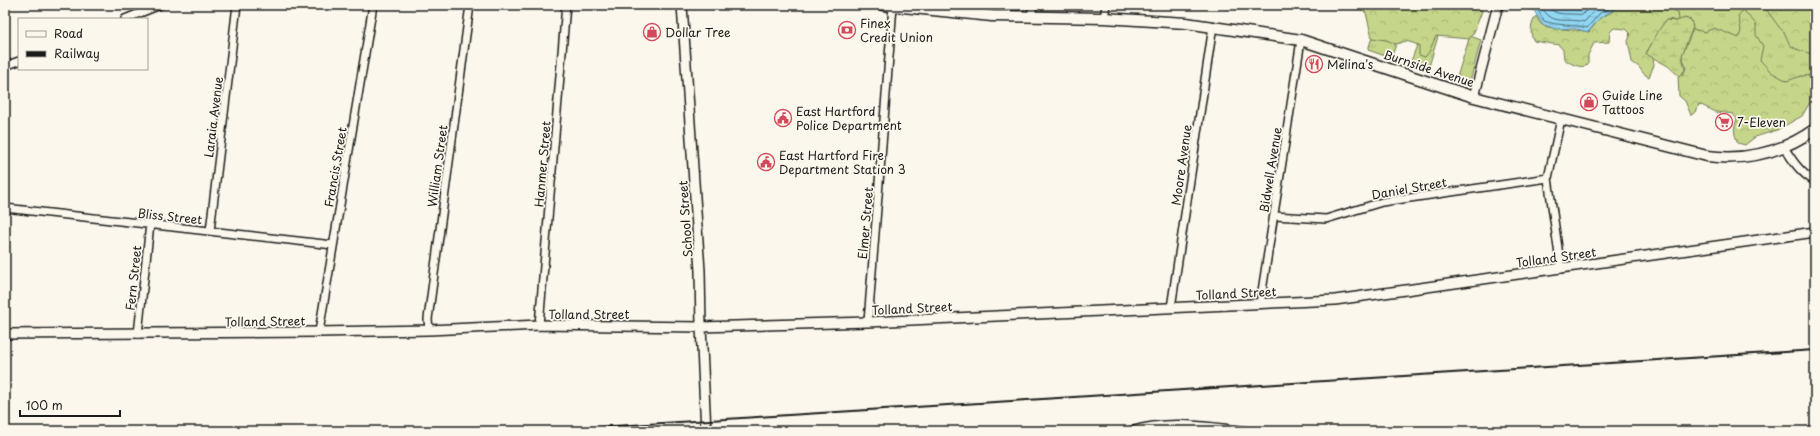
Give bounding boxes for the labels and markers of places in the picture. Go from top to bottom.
place label: Finex Credit Union [860,14,933,46]
bank icon: Finex Credit Union [837,20,857,40]
shop icon: Dollar Tree [642,22,662,42]
place label: Dollar Tree [665,23,731,41]
restaurant icon: Melina's [1304,54,1324,74]
place label: Melina's [1327,55,1374,73]
place label: Guide Line Tattoos [1602,86,1663,118]
shop icon: Guide Line Tattoos [1579,92,1599,112]
place label: East Hartford Police Department [796,102,902,134]
public building icon: East Hartford Police Department [773,108,793,128]
supermarket icon: 7-Eleven [1714,112,1734,132]
place label: 7-Eleven [1737,113,1786,131]
place label: East Hartford Fire Department Station 3 [779,146,906,178]
public building icon: East Hartford Fire Department Station 3 [756,152,776,172]

